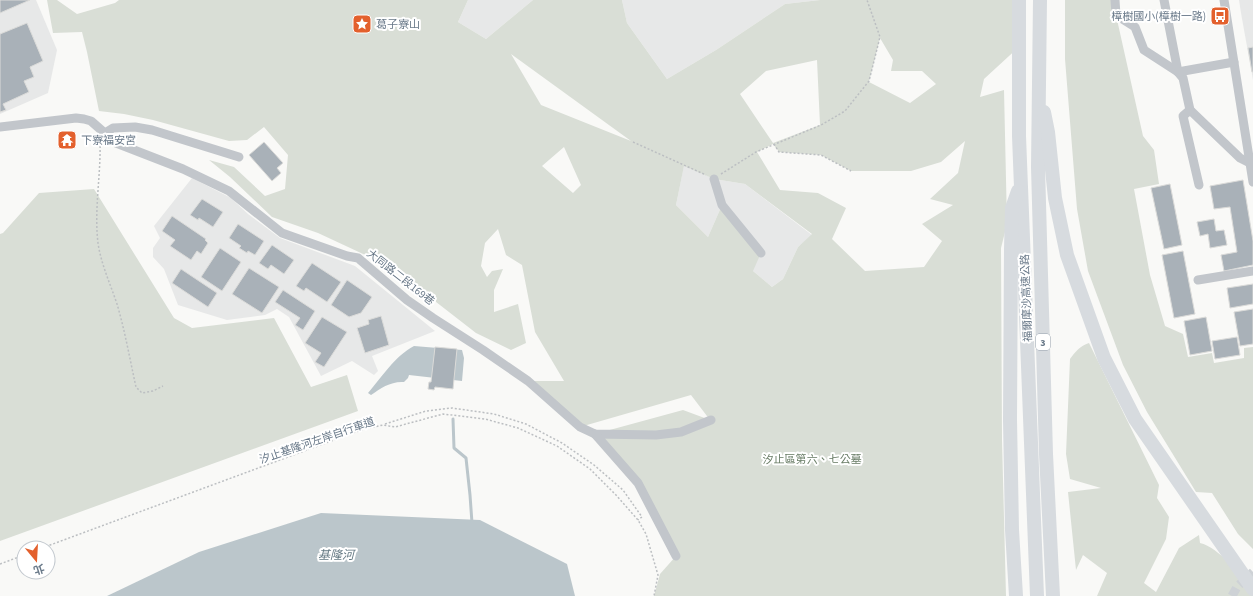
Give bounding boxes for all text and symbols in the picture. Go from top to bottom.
bus stop icon: 樟樹國小(樟樹一路) [1209,5,1231,27]
place label: 樟樹國小(樟樹一路) [1111,9,1206,24]
place icon: 葛子寮山 [351,13,373,35]
place label: 葛子寮山 [376,17,420,32]
temple icon: 下寮福安宮 [56,129,78,151]
place label: 下寮福安宮 [81,133,136,148]
street label: 大同路二段169巷 [364,246,438,309]
street label: 福爾摩沙高速公路 [1017,254,1036,342]
road number: 3 [1036,334,1050,350]
street label: 汐止基隆河左岸自行車道 [258,414,377,467]
park label: 汐止區第六、七公墓 [763,452,862,467]
north arrow [16,540,56,580]
water label: 基隆河 [318,547,356,564]
text: 北 [31,560,46,578]

